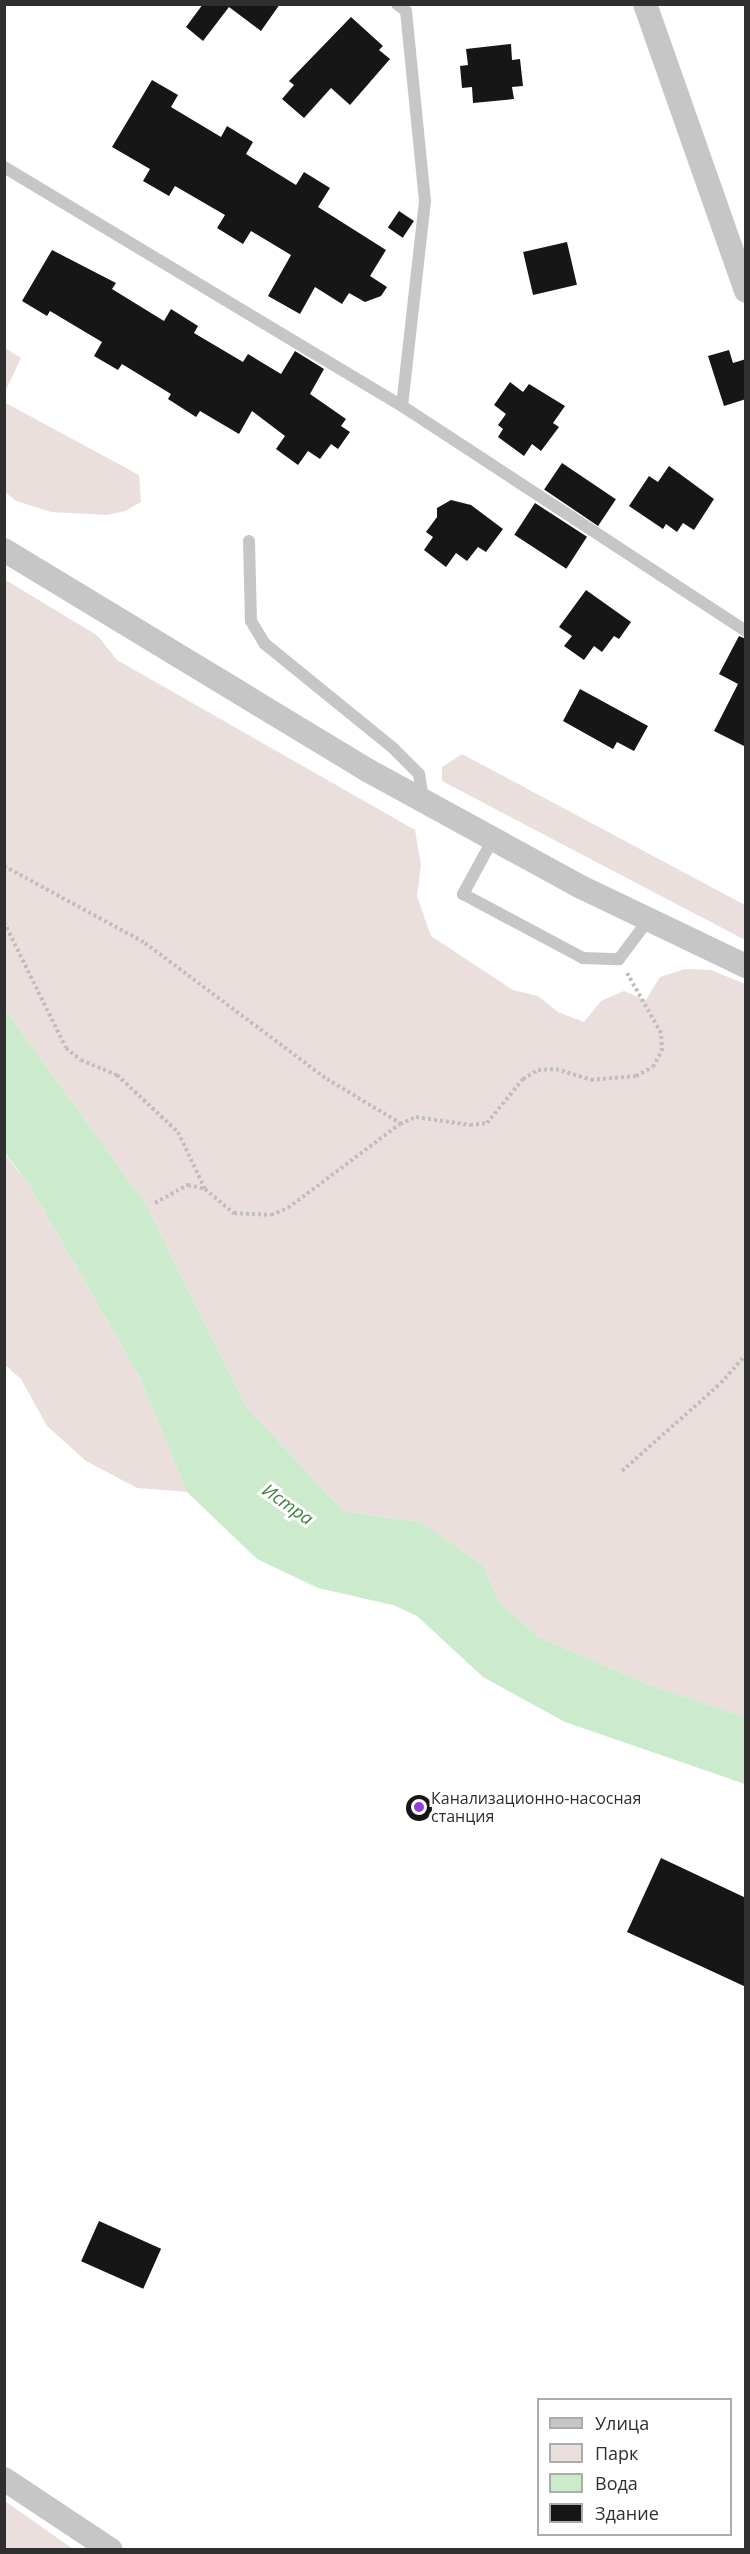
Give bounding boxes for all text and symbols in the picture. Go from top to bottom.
water label: Истра [258,1479,318,1529]
place label: Канализационно-насосная станция [431,1788,641,1826]
marker: Канализационно-насосная станция [412,1800,426,1814]
legend [537,2398,732,2536]
text: Улица [595,2411,649,2435]
text: Парк [595,2441,638,2465]
text: Вода [595,2471,638,2495]
text: Здание [595,2501,659,2525]

